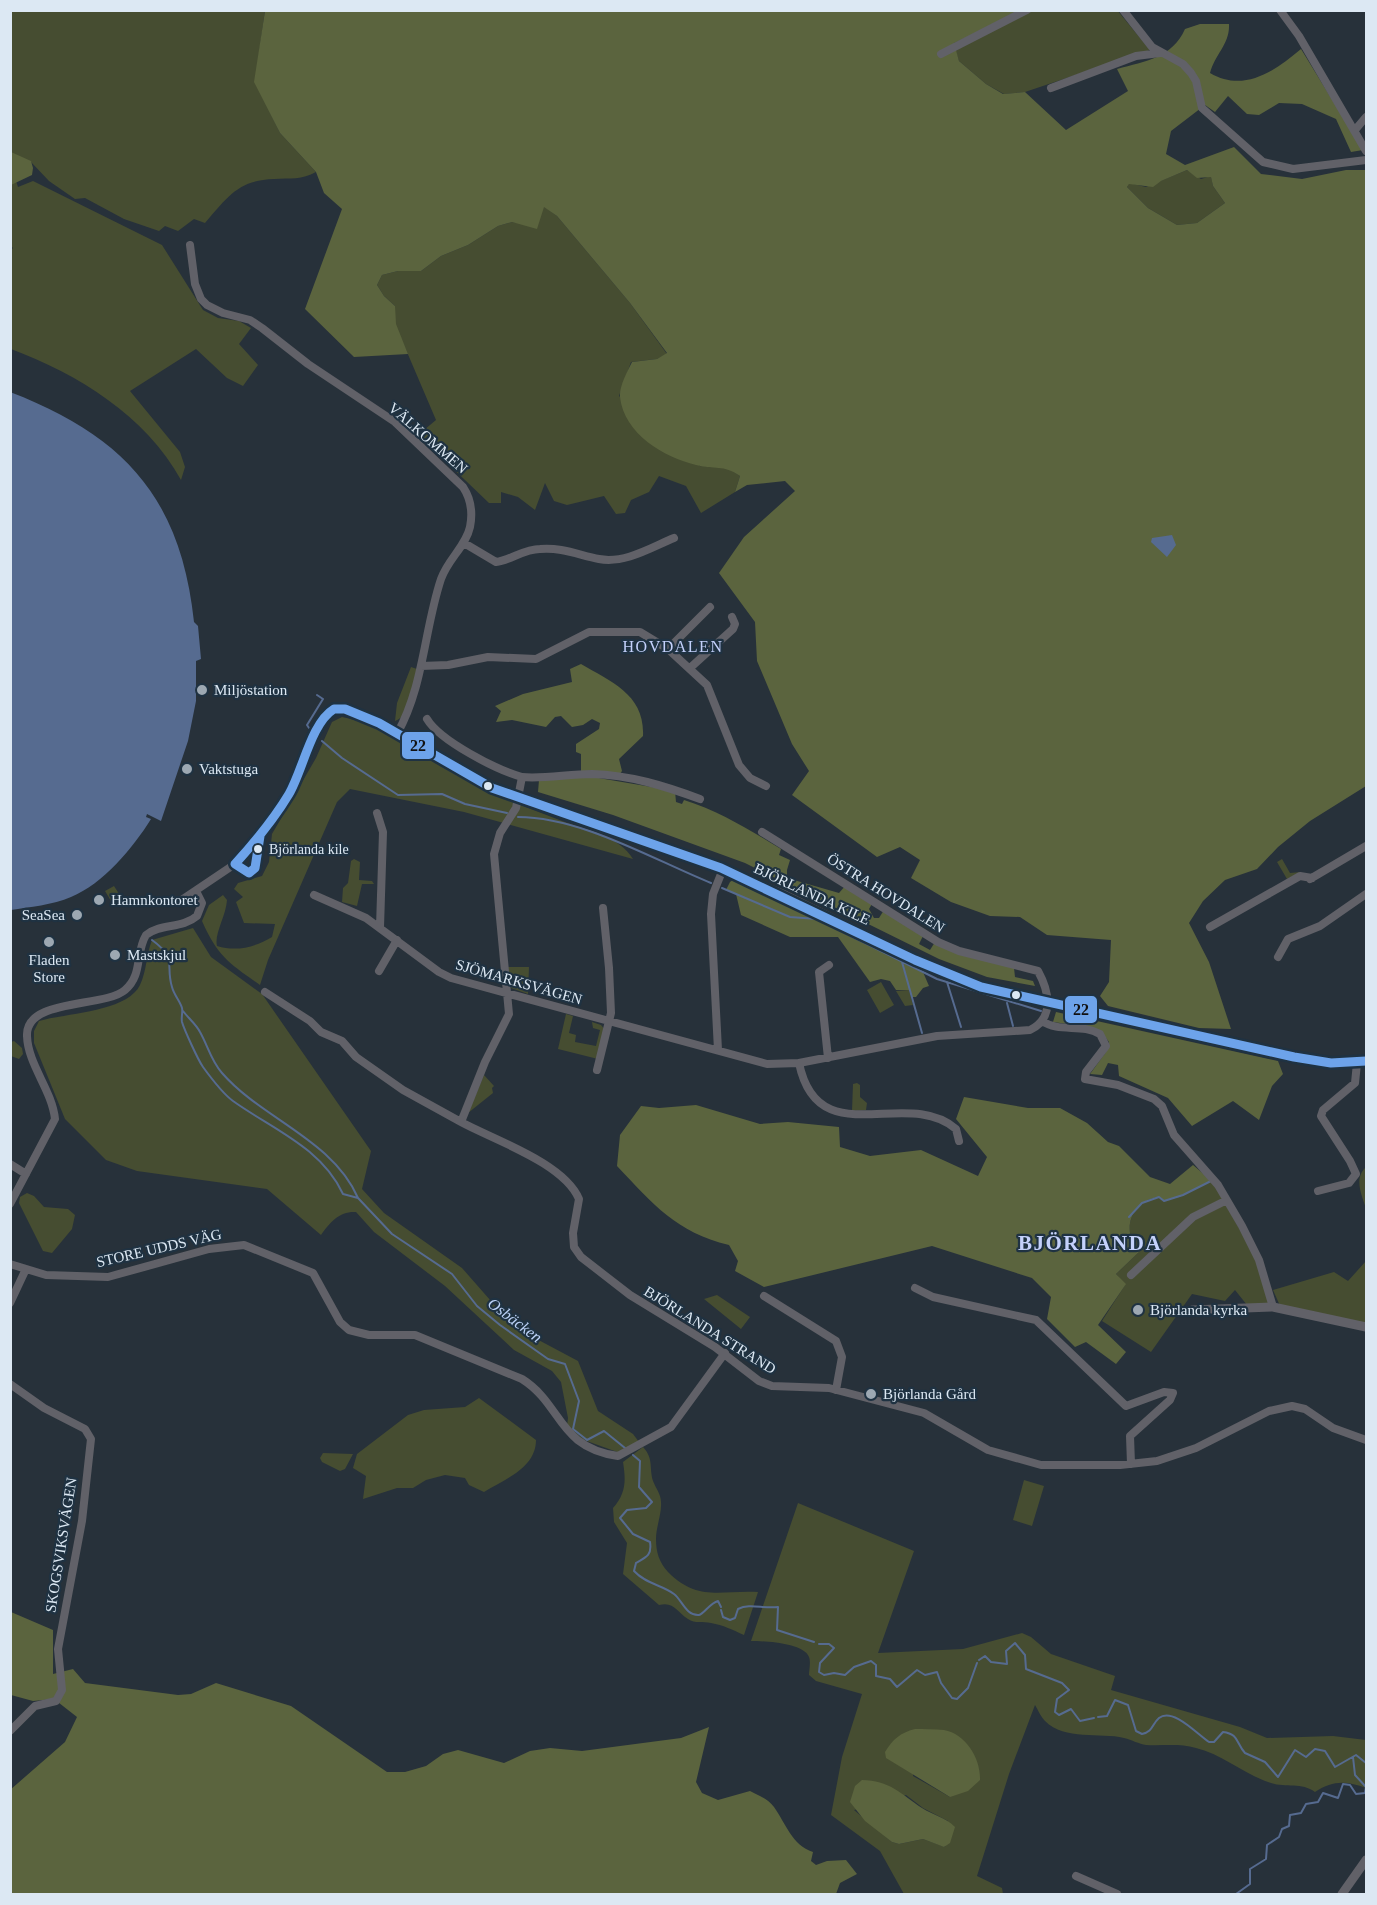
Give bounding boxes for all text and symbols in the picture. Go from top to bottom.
street label: VÄLKOMMEN [385,399,471,477]
district label: HOVDALEN [623,638,723,655]
place label: Miljöstation [214,682,288,698]
marker: Miljöstation [195,683,209,697]
line badge: 22 [401,731,435,760]
text: 22 [410,737,426,754]
place label: Vaktstuga [199,761,259,777]
marker: Vaktstuga [180,762,194,776]
unlabelled marker [482,780,494,792]
place label: Björlanda kile [269,842,349,857]
marker: Björlanda kile [252,843,264,855]
street label: ÖSTRA HOVDALEN [824,850,948,936]
street label: BJÖRLANDA KILE [751,860,873,928]
place label: Hamnkontoret [111,892,198,908]
marker: Hamnkontoret [92,893,106,907]
place label: SeaSea [22,907,65,923]
marker: SeaSea [70,908,84,922]
marker: Fladen Store [42,935,56,949]
place label: Mastskjul [127,947,186,963]
marker: Mastskjul [108,948,122,962]
place label: Fladen Store [29,952,70,985]
street label: SJÖMARKSVÄGEN [454,956,584,1008]
unlabelled marker [1010,989,1022,1001]
line badge: 22 [1064,995,1098,1024]
text: 22 [1073,1001,1089,1018]
street label: STORE UDDS VÄG [95,1226,223,1270]
district label: BJÖRLANDA [1018,1231,1162,1255]
street label: BJÖRLANDA STRAND [641,1283,779,1377]
water label: Osbäcken [485,1294,545,1346]
place label: Björlanda kyrka [1150,1302,1247,1318]
marker: Björlanda kyrka [1131,1303,1145,1317]
place label: Björlanda Gård [883,1386,976,1402]
marker: Björlanda Gård [864,1387,878,1401]
street label: SKOGSVIKSVÄGEN [42,1476,80,1614]

